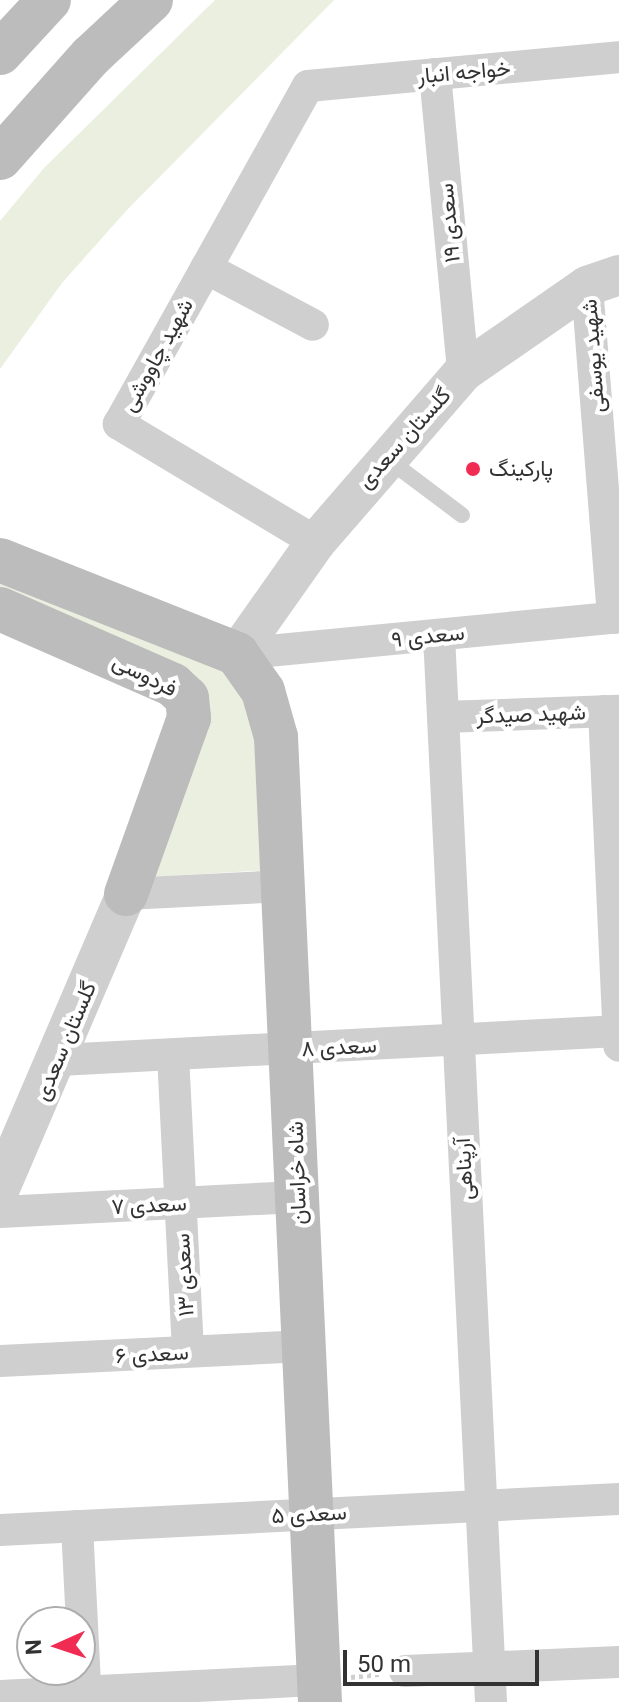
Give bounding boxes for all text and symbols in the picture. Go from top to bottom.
street label: خواجه انبار [416,55,512,89]
street label: سعدی ۱۹ [432,182,466,264]
street label: شهید چاووشی [115,294,199,416]
street label: شهید یوسفی [576,298,610,414]
street label: گلستان سعدی [352,382,456,494]
place label: پارکینگ [489,456,553,482]
marker: پارکینگ [464,460,482,478]
street label: سعدی ۹ [390,619,466,653]
street label: فردوسی [108,648,182,702]
street label: شهید صیدگر [476,699,586,729]
street label: گلستان سعدی [28,977,102,1105]
street label: سعدی ۸ [301,1032,377,1062]
street label: شاه خراسان [282,1121,312,1225]
street label: آرپناهی [449,1137,479,1201]
street label: سعدی ۷ [111,1190,187,1220]
street label: سعدی ۱۳ [169,1233,199,1317]
street label: سعدی ۶ [115,1339,189,1369]
street label: سعدی ۵ [271,1499,347,1529]
north arrow [16,1606,96,1686]
scale bar [347,1634,543,1684]
text: N [21,1639,46,1656]
text: 50 m [357,1650,411,1678]

